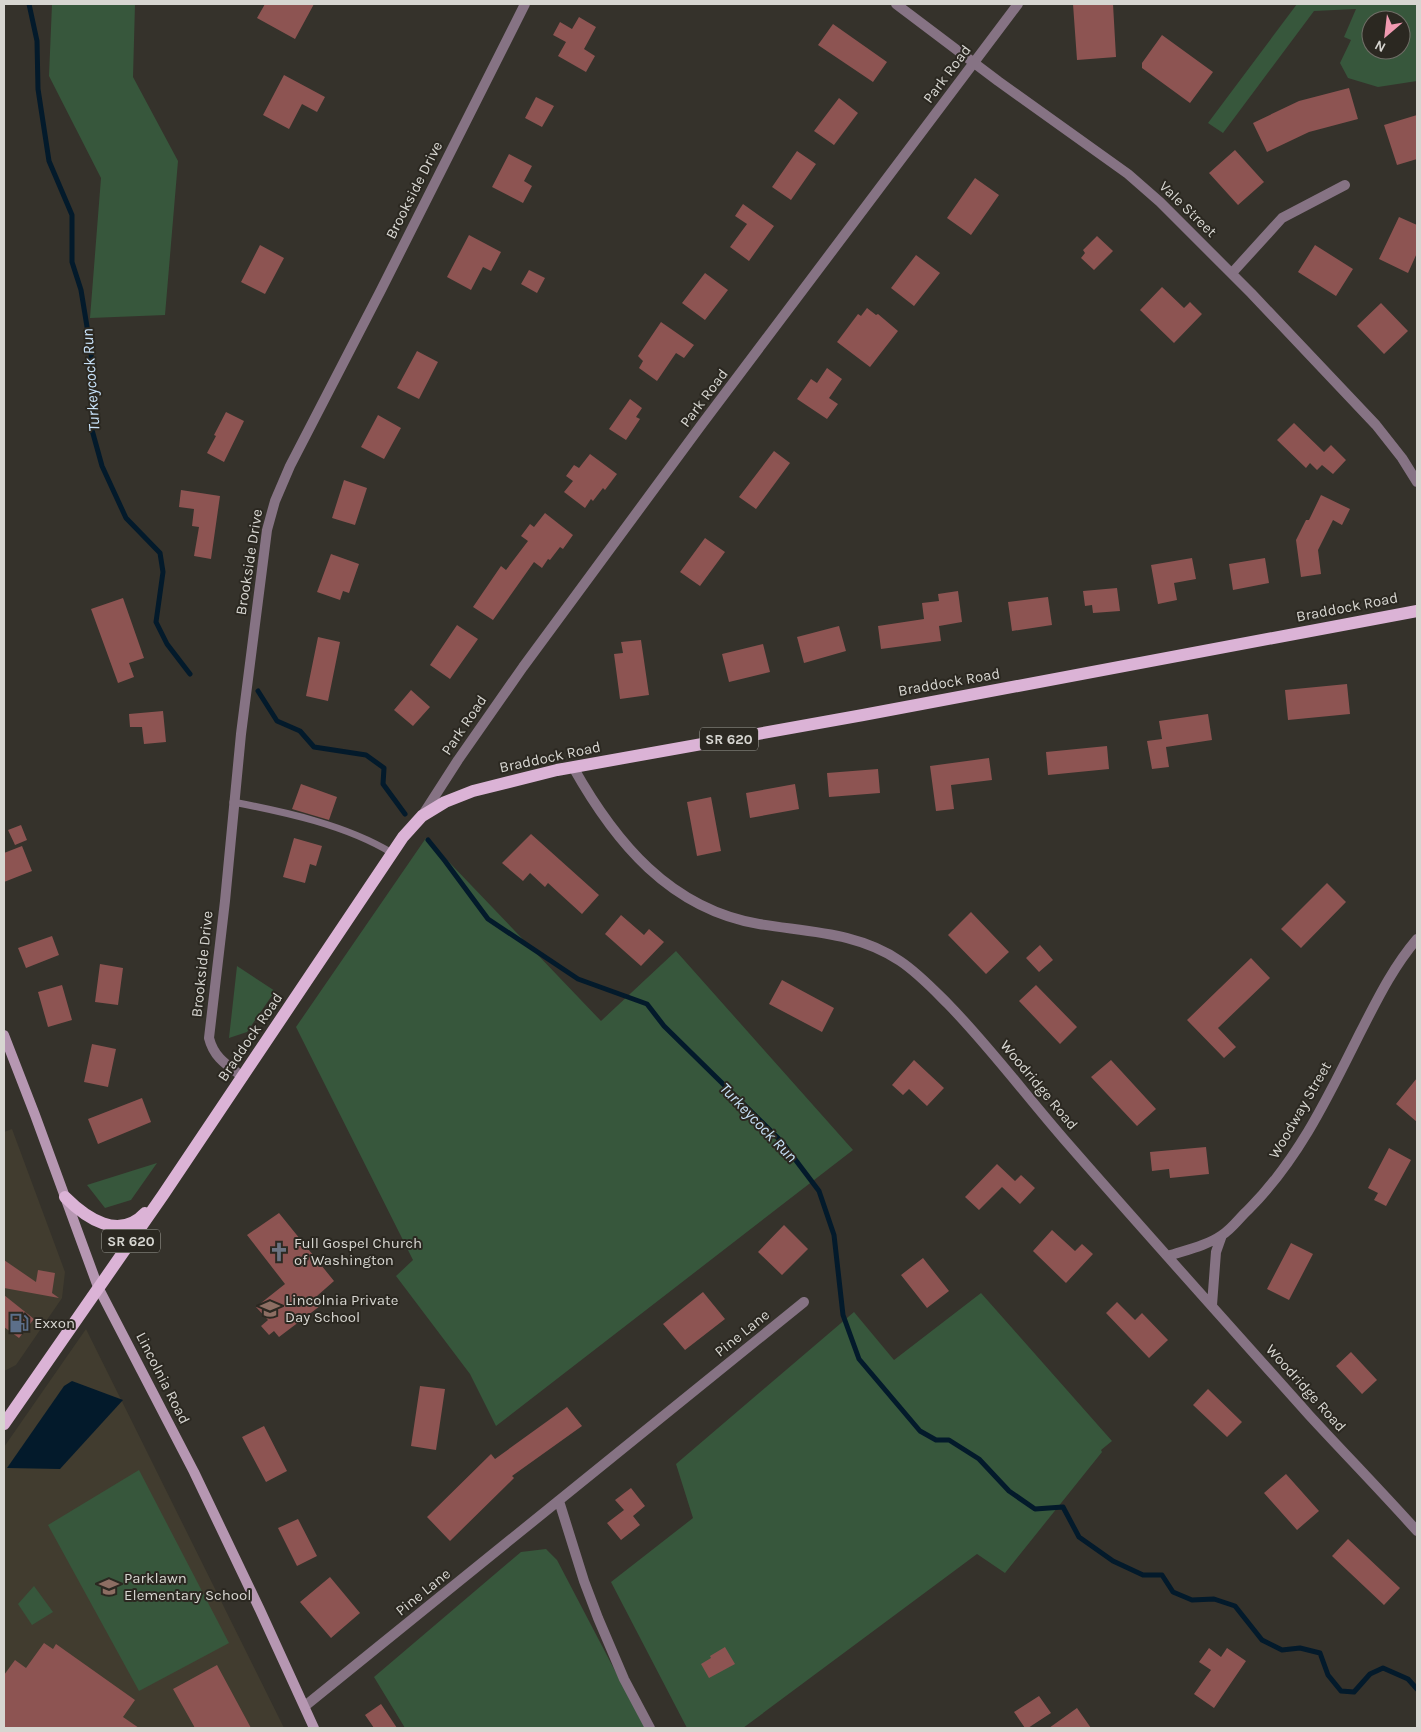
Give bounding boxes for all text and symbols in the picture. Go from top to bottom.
north arrow [1361,10,1411,60]
text: N [1372,36,1389,56]
street label: Park Road [919,41,975,107]
street label: Brookside Drive [382,138,446,242]
street label: Vale Street [1156,177,1221,241]
water label: Turkeycock Run [77,328,104,432]
street label: Park Road [676,365,732,431]
street label: Brookside Drive [232,508,266,616]
street label: Braddock Road [1295,588,1399,626]
street label: Braddock Road [897,664,1001,700]
street label: Park Road [437,692,491,758]
road number: SR 620 [700,728,758,751]
street label: Braddock Road [498,737,602,777]
street label: Brookside Drive [187,910,217,1018]
street label: Braddock Road [214,989,286,1085]
street label: Woodridge Road [996,1037,1082,1133]
street label: Woodway Street [1265,1058,1335,1162]
water label: Turkeycock Run [716,1079,801,1166]
road number: SR 620 [102,1230,160,1252]
place label: Full Gospel Church of Washington [294,1234,422,1269]
church icon: Full Gospel Church of Washington [268,1241,290,1263]
place label: Lincolnia Private Day School [285,1291,398,1326]
school or university icon: Lincolnia Private Day School [259,1298,281,1320]
street label: Pine Lane [711,1306,773,1360]
fuel station icon: Exxon [8,1312,30,1334]
place label: Exxon [34,1314,75,1332]
street label: Lincolnia Road [132,1329,194,1427]
street label: Woodridge Road [1262,1341,1350,1435]
street label: Pine Lane [392,1565,454,1619]
place label: Parklawn Elementary School [124,1569,251,1604]
school or university icon: Parklawn Elementary School [98,1576,120,1598]

